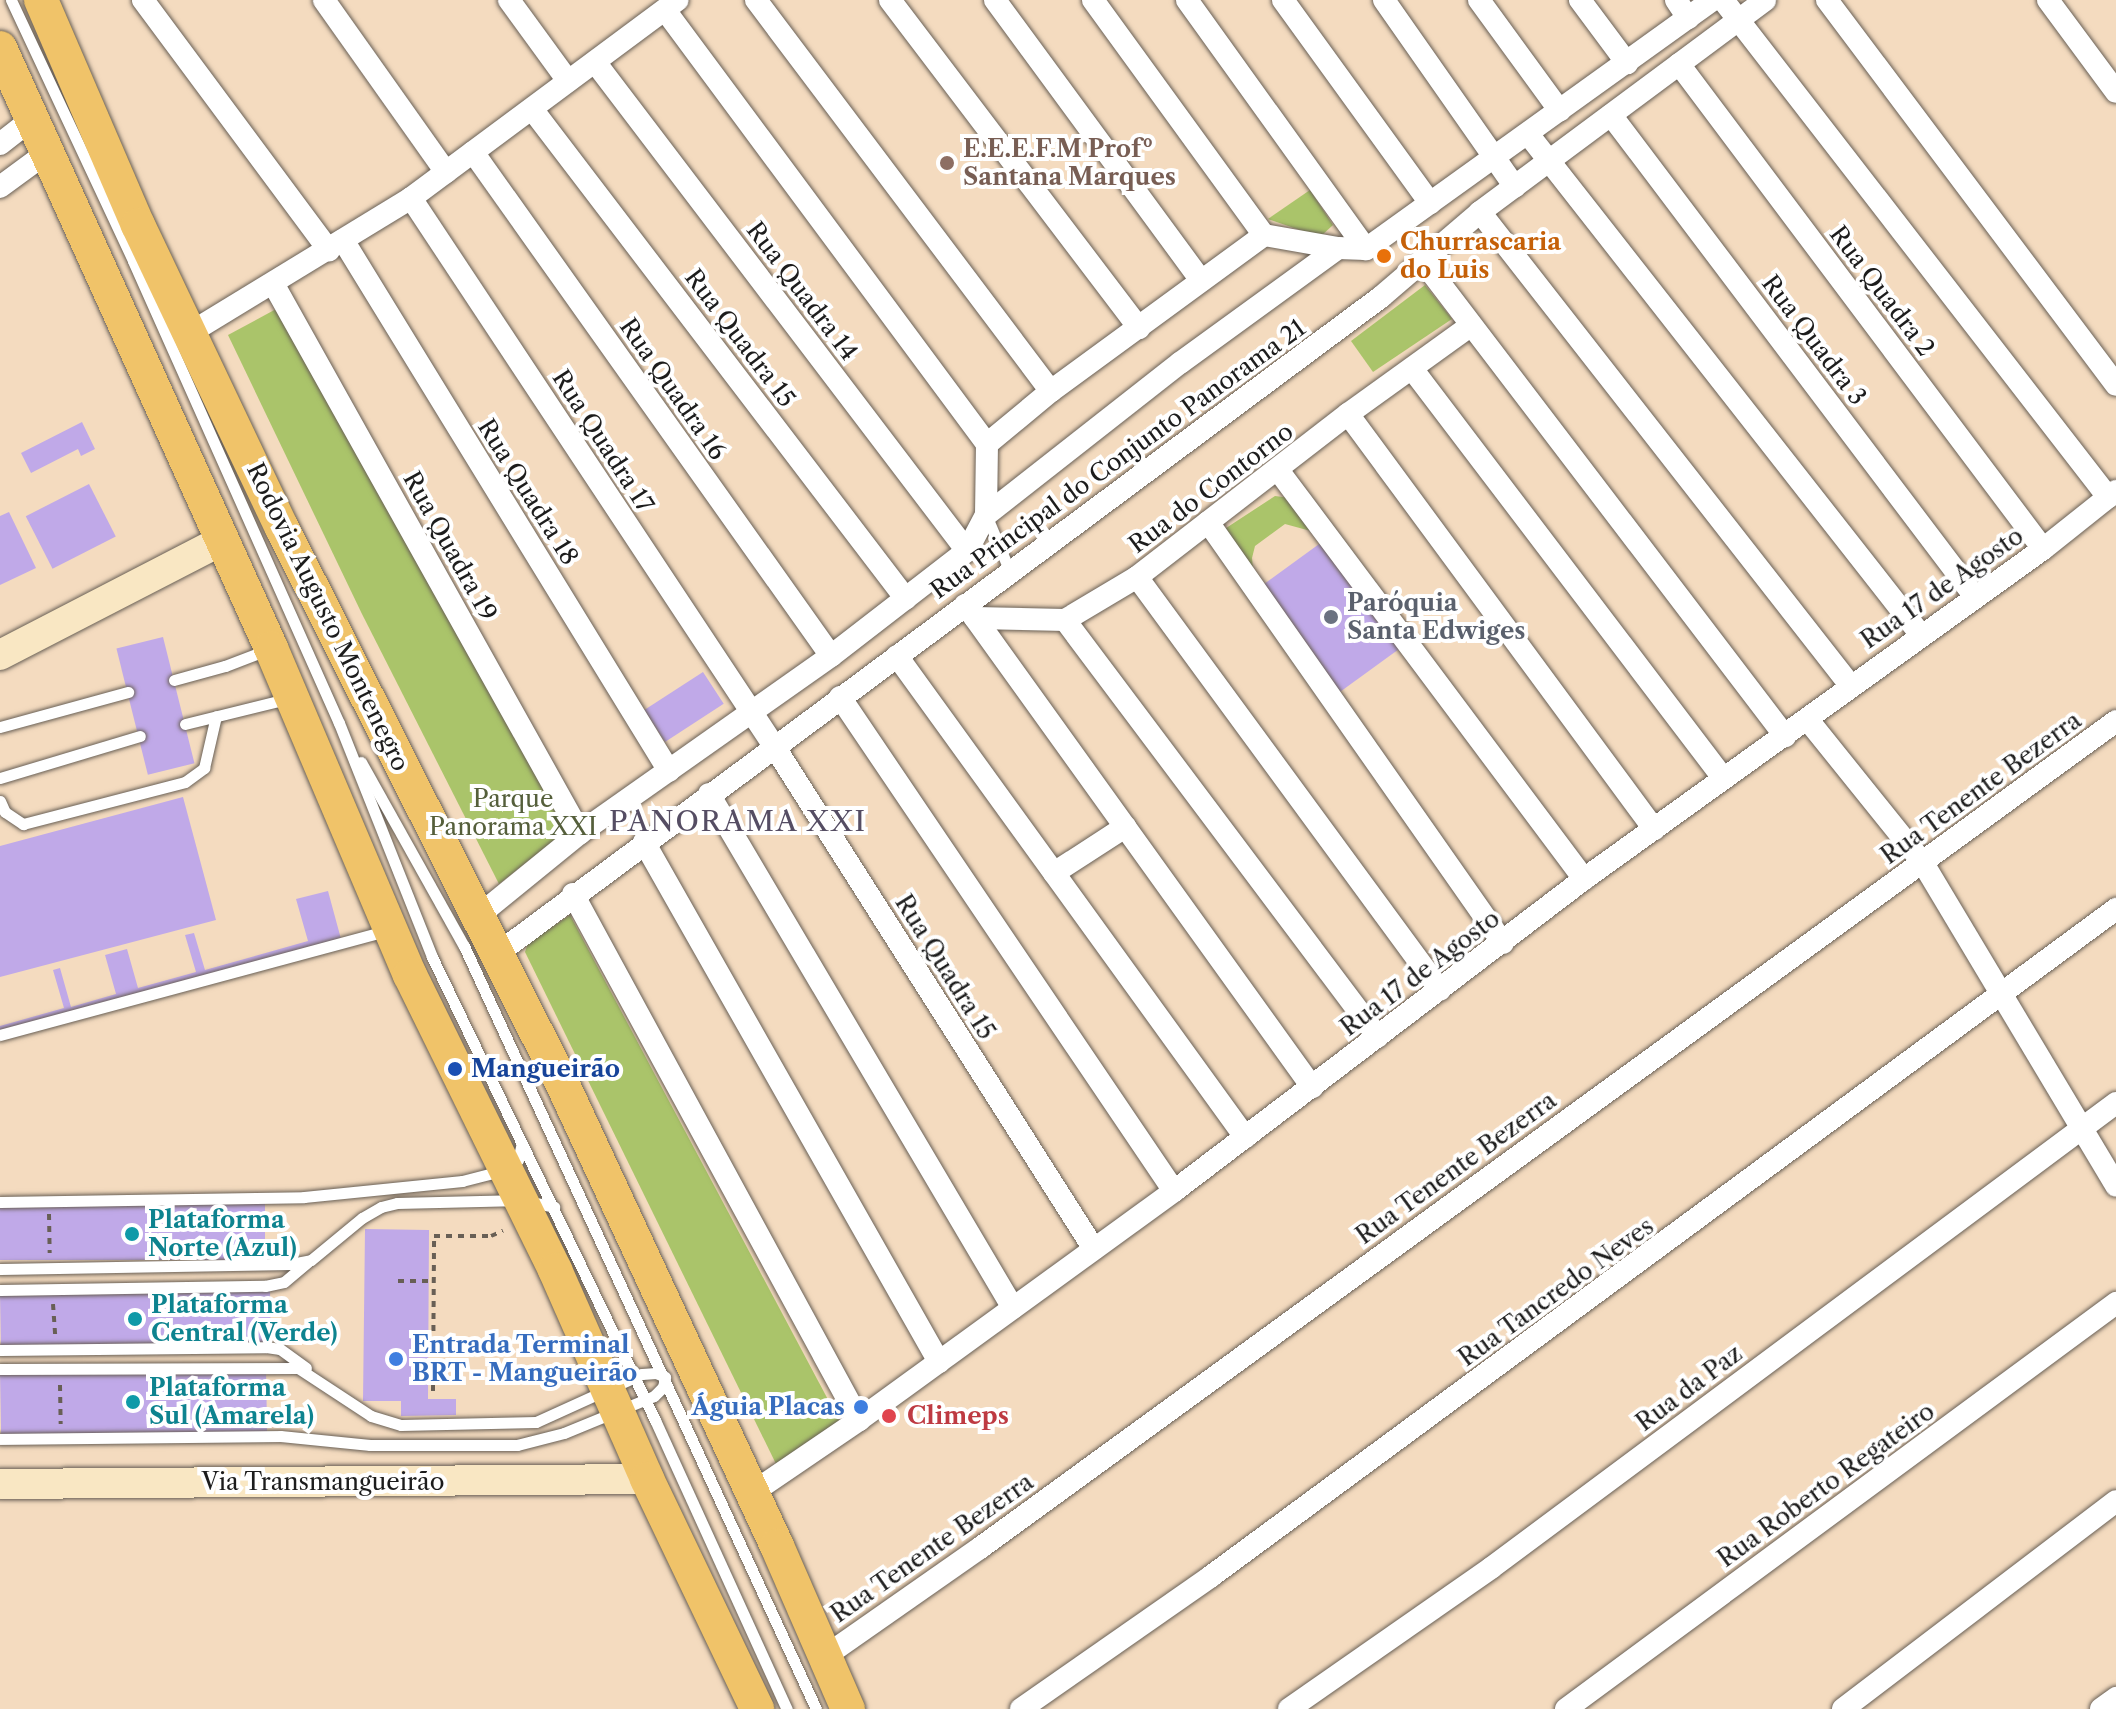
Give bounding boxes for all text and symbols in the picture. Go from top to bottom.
place label: E.E.E.F.M Profº Santana Marques [963,135,1176,191]
marker: E.E.E.F.M Profº Santana Marques [938,154,956,172]
street label: Rua Quadra 14 [740,216,864,366]
street label: Rua Quadra 2 [1823,220,1941,362]
place label: Churrascaria do Luis [1400,228,1561,284]
marker: Churrascaria do Luis [1375,247,1393,265]
street label: Rua Quadra 15 [679,263,801,413]
street label: Rua Quadra 3 [1756,269,1872,411]
street label: Rua Quadra 16 [613,313,733,465]
street label: Rua Principal do Conjunto Panorama 21 [925,313,1311,605]
street label: Rua Quadra 17 [546,364,660,518]
street label: Rua Quadra 18 [472,414,584,570]
street label: Rua do Contorno [1123,417,1299,559]
street label: Rodovia Augusto Montenegro [240,458,416,776]
street label: Rua Quadra 19 [397,466,503,626]
street label: Rua 17 de Agosto [1855,521,2029,655]
place label: Paróquia Santa Edwiges [1347,589,1526,645]
marker: Paróquia Santa Edwiges [1322,608,1340,626]
street label: Rua Tenente Bezerra [1875,705,2087,871]
park label: Parque Panorama XXI [429,785,597,841]
district label: PANORAMA XXI [608,804,868,838]
street label: Rua Quadra 15 [889,889,1001,1045]
street label: Rua 17 de Agosto [1334,904,1506,1042]
place label: Mangueirão [471,1055,620,1083]
marker: Mangueirão [446,1060,464,1078]
street label: Rua Tenente Bezerra [1350,1085,1562,1251]
place label: Plataforma Norte (Azul) [148,1206,297,1262]
street label: Rua Tancredo Neves [1453,1211,1659,1373]
marker: Plataforma Norte (Azul) [123,1225,141,1243]
place label: Plataforma Central (Verde) [151,1291,338,1347]
marker: Plataforma Central (Verde) [126,1310,144,1328]
place label: Entrada Terminal BRT - Mangueirão [412,1331,638,1387]
street label: Rua da Paz [1630,1339,1748,1437]
marker: Entrada Terminal BRT - Mangueirão [387,1350,405,1368]
place label: Plataforma Sul (Amarela) [149,1374,314,1430]
marker: Plataforma Sul (Amarela) [124,1393,142,1411]
place label: Águia Placas [691,1393,845,1421]
street label: Rua Roberto Regateiro [1712,1397,1940,1573]
marker: Águia Placas [852,1398,870,1416]
place label: Climeps [907,1402,1009,1430]
marker: Climeps [878,1405,900,1427]
street label: Rua Tenente Bezerra [825,1467,1039,1629]
street label: Via Transmangueirão [201,1468,445,1496]

